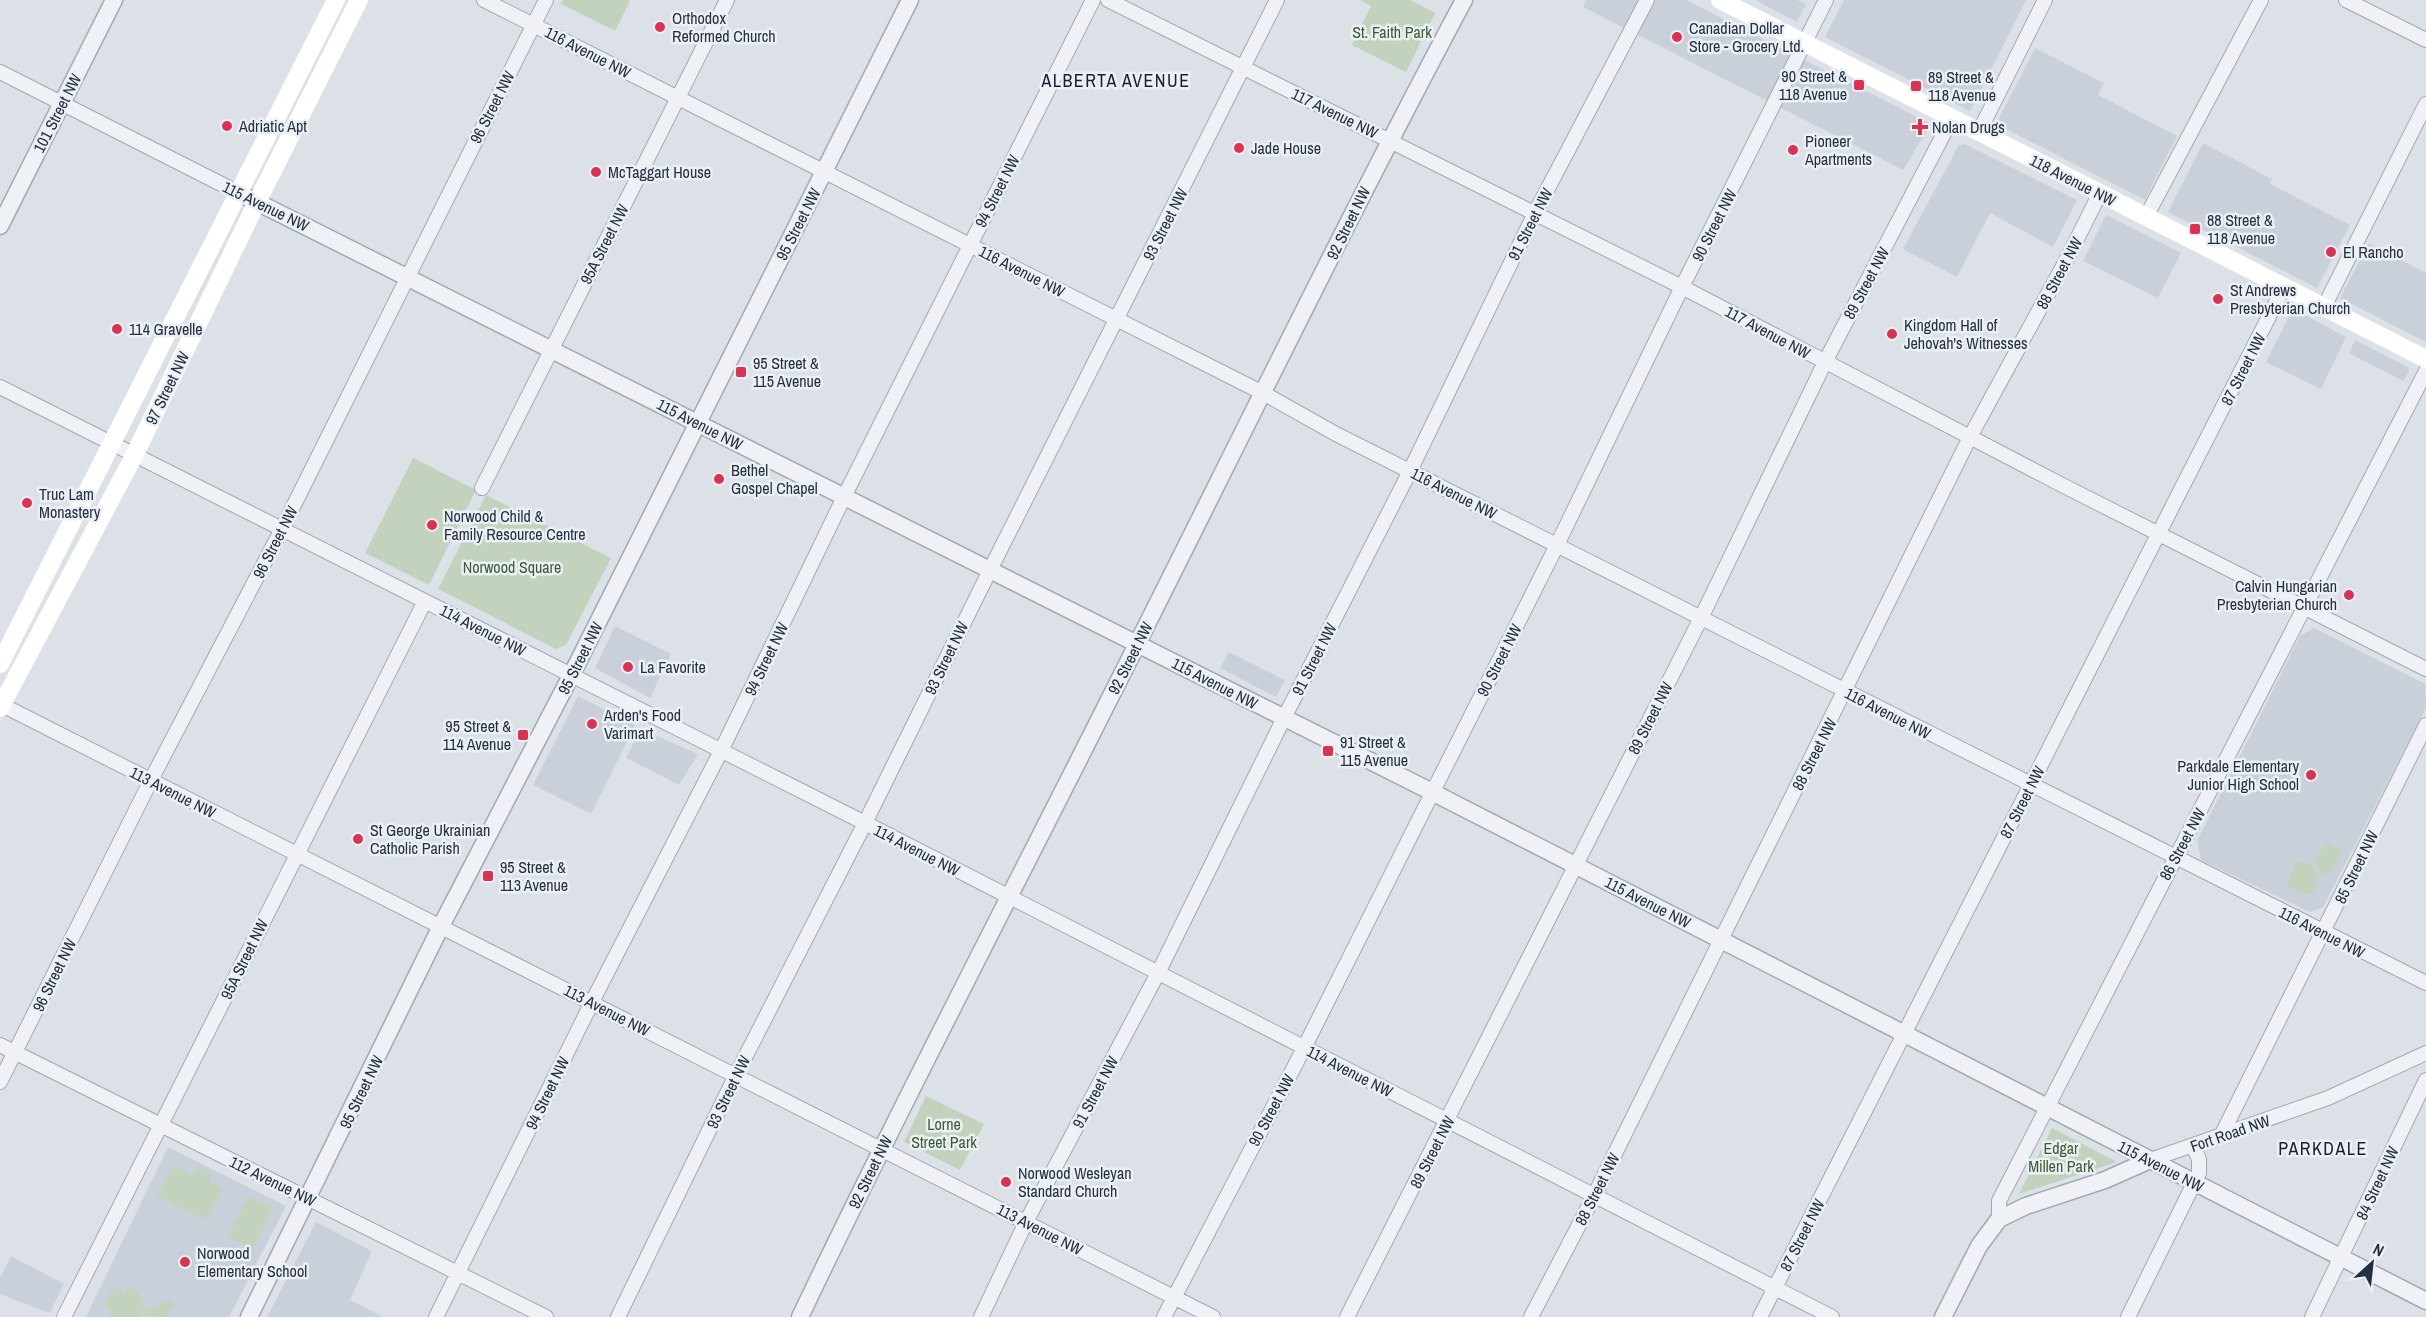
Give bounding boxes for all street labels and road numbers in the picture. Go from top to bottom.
street label: 116 Avenue NW [541,21,635,83]
street label: 96 Street NW [464,66,520,147]
street label: 101 Street NW [28,69,87,156]
street label: 117 Avenue NW [1288,83,1382,144]
street label: 118 Avenue NW [2026,149,2120,211]
street label: 94 Street NW [969,150,1025,231]
street label: 115 Avenue NW [219,176,313,237]
street label: 92 Street NW [1321,182,1375,263]
street label: 95 Street NW [770,183,826,264]
street label: 93 Street NW [1137,183,1193,264]
street label: 91 Street NW [1502,183,1558,264]
street label: 90 Street NW [1686,184,1742,265]
street label: 95A Street NW [574,200,634,288]
street label: 88 Street NW [2031,233,2087,313]
street label: 116 Avenue NW [975,240,1069,302]
street label: 89 Street NW [1838,243,1894,323]
street label: 117 Avenue NW [1721,300,1815,364]
street label: 87 Street NW [2215,328,2271,409]
street label: 97 Street NW [140,347,194,428]
street label: 115 Avenue NW [653,393,747,455]
street label: 116 Avenue NW [1407,462,1501,524]
street label: 96 Street NW [247,501,303,582]
street label: 114 Avenue NW [436,599,530,661]
street label: 95 Street NW [552,617,608,698]
street label: 93 Street NW [919,617,973,698]
street label: 92 Street NW [1102,617,1158,698]
street label: 94 Street NW [739,618,793,699]
street label: 91 Street NW [1286,618,1342,699]
street label: 90 Street NW [1471,619,1527,700]
street label: 115 Avenue NW [1168,652,1262,714]
street label: 89 Street NW [1622,677,1678,758]
street label: 116 Avenue NW [1841,682,1935,744]
street label: 88 Street NW [1786,713,1842,794]
street label: 113 Avenue NW [126,761,220,823]
street label: 87 Street NW [1994,761,2050,842]
street label: 86 Street NW [2154,804,2210,884]
street label: 114 Avenue NW [870,819,964,881]
street label: 85 Street NW [2329,826,2383,907]
street label: 115 Avenue NW [1601,871,1695,933]
street label: 116 Avenue NW [2275,901,2369,963]
street label: 95A Street NW [215,915,273,1003]
street label: 96 Street NW [27,934,81,1015]
street label: 113 Avenue NW [560,979,654,1041]
street label: 114 Avenue NW [1303,1040,1397,1102]
street label: 95 Street NW [334,1051,388,1132]
street label: 93 Street NW [701,1051,755,1132]
street label: 94 Street NW [520,1052,574,1133]
street label: 91 Street NW [1067,1052,1123,1132]
street label: 90 Street NW [1243,1070,1299,1150]
street label: Fort Road NW [2187,1109,2273,1157]
street label: 89 Street NW [1404,1111,1460,1192]
street label: 92 Street NW [843,1131,897,1212]
street label: 115 Avenue NW [2114,1135,2208,1197]
street label: 84 Street NW [2350,1142,2404,1223]
street label: 88 Street NW [1569,1148,1625,1229]
street label: 112 Avenue NW [226,1151,320,1212]
street label: 87 Street NW [1774,1194,1830,1275]
street label: 113 Avenue NW [993,1198,1087,1260]

